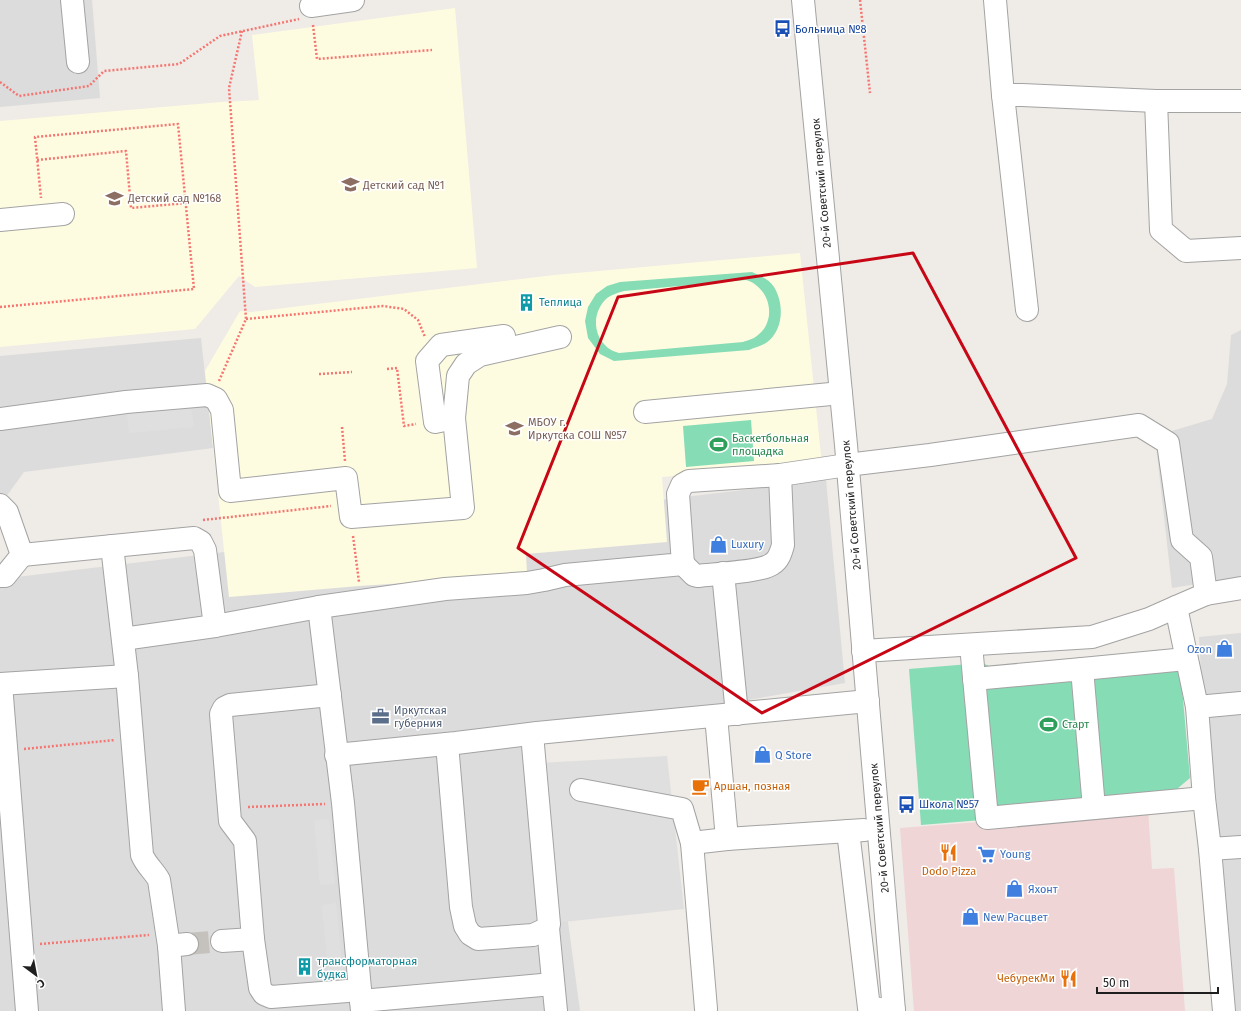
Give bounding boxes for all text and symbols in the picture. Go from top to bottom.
bus stop icon: Больница №8 [772,19,792,39]
place label: Больница №8 [795,23,867,36]
street label: 20-й Советский переулок [809,117,834,248]
school or university icon: Детский сад №1 [340,175,360,195]
place label: Детский сад №1 [362,179,445,192]
school or university icon: Детский сад №168 [105,188,125,208]
place label: Детский сад №168 [127,192,221,205]
building icon: Теплица [516,292,536,312]
place label: Теплица [539,296,582,309]
place label: МБОУ г. Иркутска СОШ №57 [528,416,627,442]
school or university icon: МБОУ г. Иркутска СОШ №57 [505,418,525,438]
place label: Баскетбольная площадка [732,432,809,458]
sports icon: Баскетбольная площадка [709,434,729,454]
street label: 20-й Советский переулок [839,439,864,570]
shop icon: Luxury [708,534,728,554]
place label: Luxury [731,538,765,551]
shop icon: Ozon [1215,639,1235,659]
place label: Ozon [1187,643,1212,656]
place label: Иркутская губерния [394,704,447,730]
office icon: Иркутская губерния [371,706,391,726]
sports icon: Старт [1039,714,1059,734]
place label: Старт [1062,718,1089,731]
shop icon: Q Store [752,745,772,765]
place label: Q Store [775,749,812,762]
street label: 20-й Советский переулок [867,762,892,893]
cafe icon: Аршан, позная [691,776,711,796]
place label: Аршан, позная [714,780,790,793]
bus stop icon: Школа №57 [896,794,916,814]
place label: Школа №57 [919,798,979,811]
restaurant icon: Dodo Pizza [939,843,959,863]
supermarket icon: Young [977,844,997,864]
place label: Young [1000,848,1031,861]
place label: Dodo Pizza [922,865,976,878]
shop icon: Яхонт [1005,879,1025,899]
place label: Яхонт [1028,883,1058,896]
shop icon: New Расцвет [960,907,980,927]
place label: New Расцвет [983,911,1048,924]
north arrow [16,955,56,995]
place label: трансформаторная будка [317,955,417,981]
building icon: трансформаторная будка [294,957,314,977]
restaurant icon: ЧебурекМи [1058,968,1078,988]
scale bar [1097,969,1218,995]
place label: ЧебурекМи [997,972,1055,985]
text: С [34,976,47,991]
text: 50 m [1103,976,1129,990]

